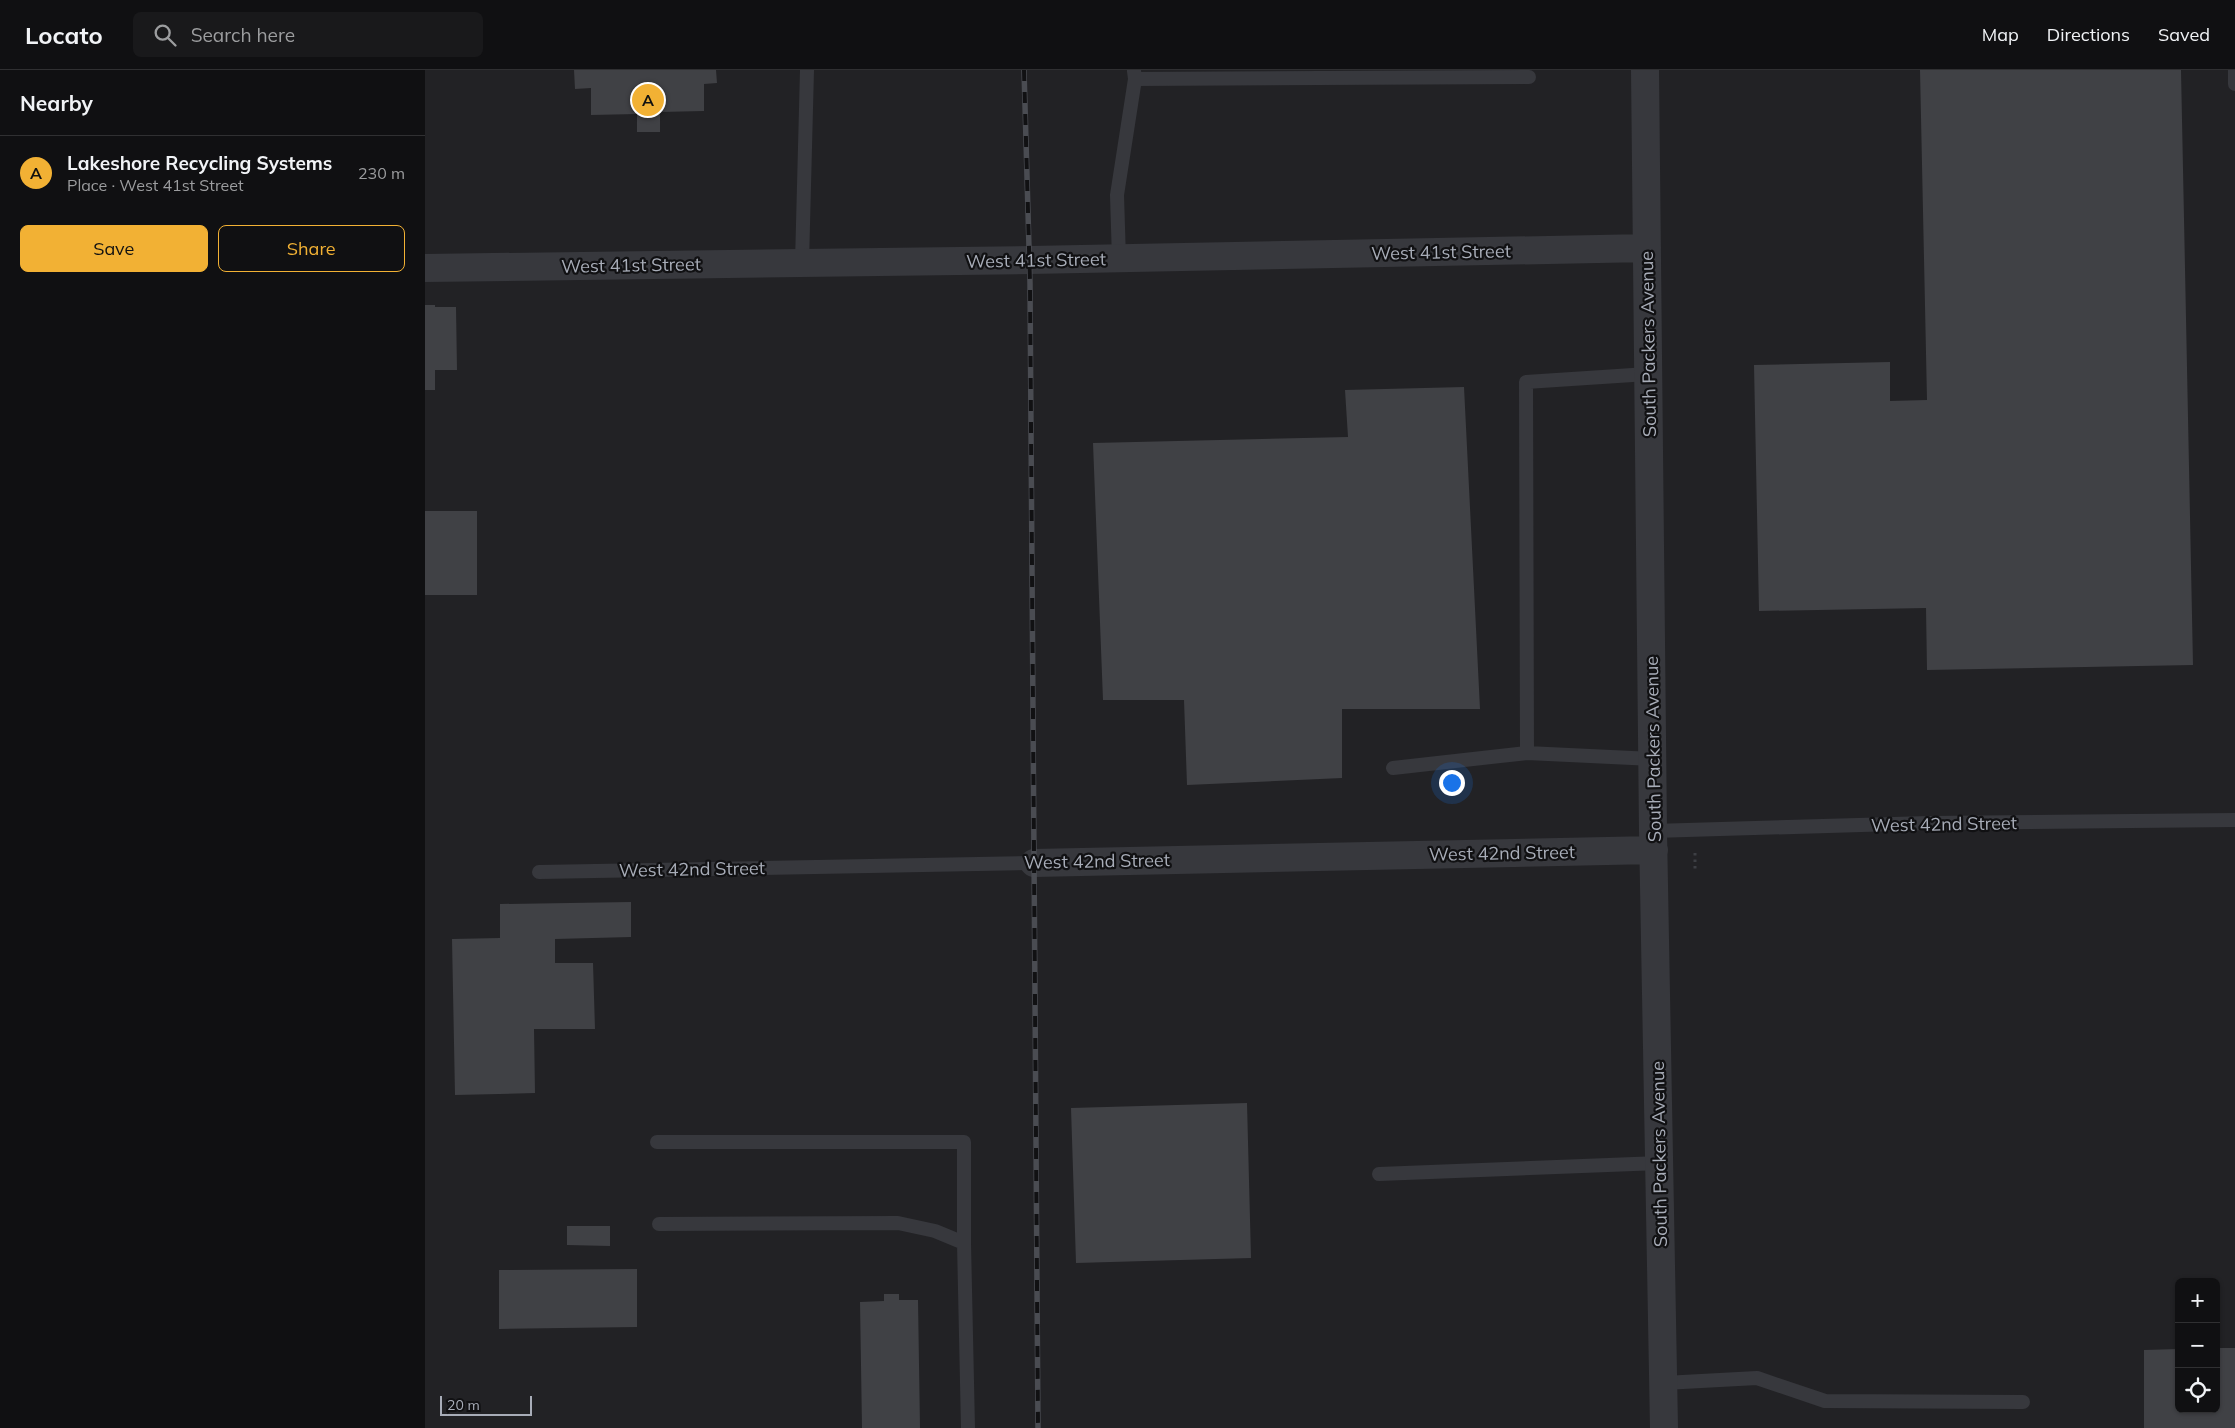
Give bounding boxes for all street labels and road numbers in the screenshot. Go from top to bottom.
street label: West 41st Street [1371,239,1511,265]
street label: West 41st Street [966,247,1106,273]
street label: South Packers Avenue [1635,251,1661,437]
street label: West 41st Street [561,252,701,278]
street label: South Packers Avenue [1640,656,1666,842]
street label: West 42nd Street [1871,811,2017,837]
street label: West 42nd Street [1429,840,1575,866]
street label: West 42nd Street [1024,848,1170,874]
street label: West 42nd Street [619,856,765,882]
street label: South Packers Avenue [1646,1061,1672,1247]

